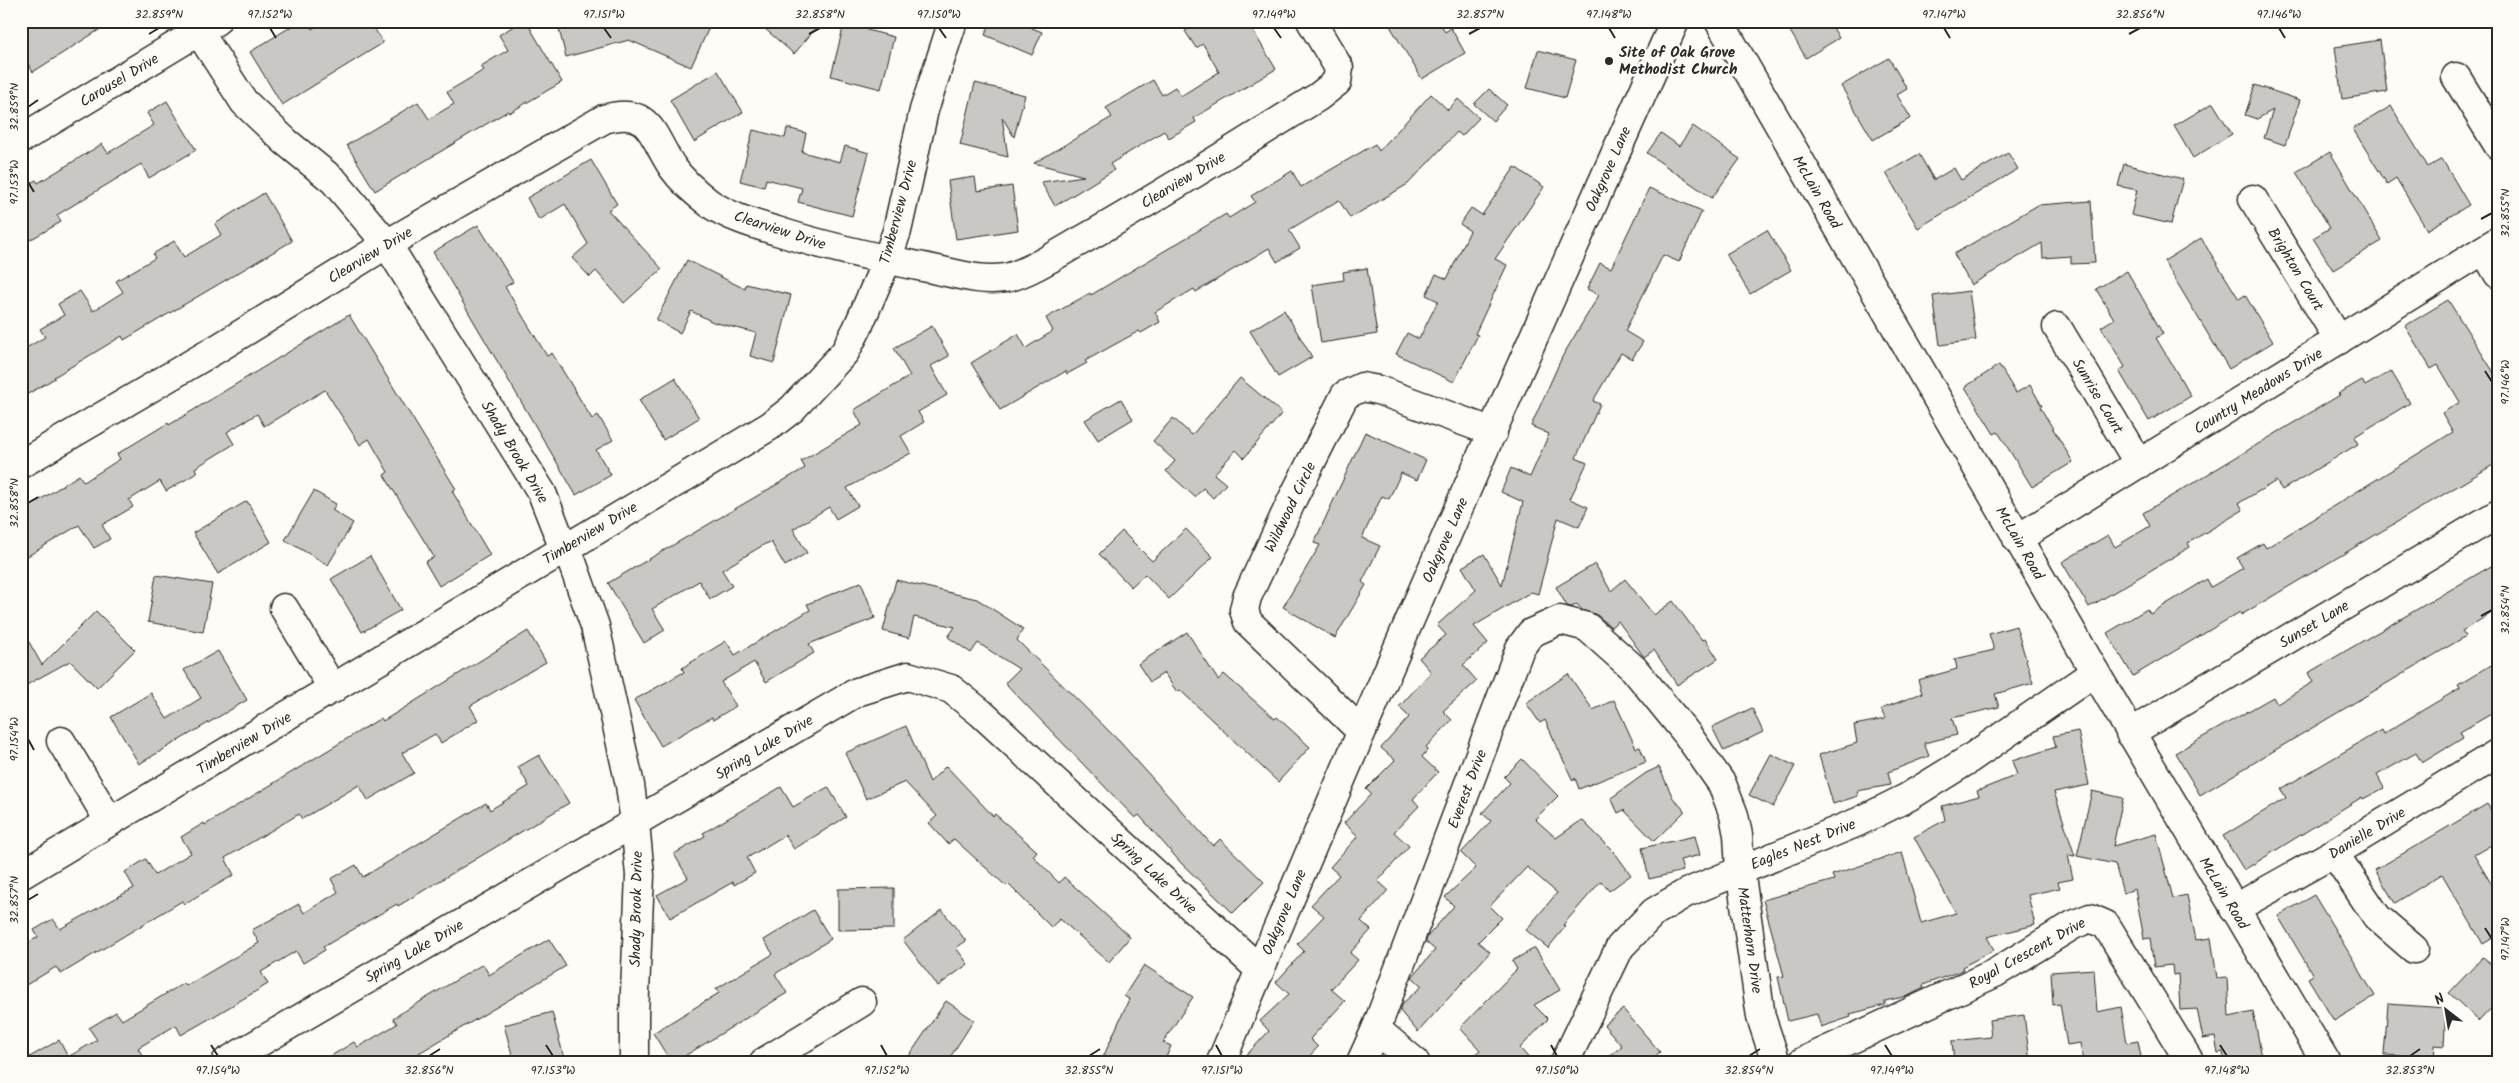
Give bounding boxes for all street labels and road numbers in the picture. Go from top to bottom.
street label: Carousel Drive [75,47,164,114]
street label: Oakgrove Lane [1579,123,1639,216]
street label: Clearview Drive [1136,146,1231,216]
street label: McLain Road [1785,151,1847,234]
street label: Timberview Drive [874,157,924,267]
street label: Clearview Drive [731,205,829,257]
street label: Clearview Drive [323,221,418,291]
street label: Brighton Court [2261,223,2330,316]
street label: Country Meadows Drive [2189,342,2328,441]
street label: Sunrise Court [2065,354,2129,439]
street label: Shady Brook Drive [474,397,554,509]
street label: Wildwood Circle [1259,458,1323,557]
street label: Oakgrove Lane [1416,494,1476,587]
street label: Timberview Drive [538,496,643,572]
street label: McLain Road [1988,502,2050,585]
street label: Sunset Lane [2275,594,2354,655]
street label: Timberview Drive [192,706,297,782]
street label: Spring Lake Drive [711,709,819,787]
street label: Everest Drive [1442,746,1494,832]
street label: Danielle Drive [2324,801,2411,866]
street label: Eagles Nest Drive [1747,813,1860,877]
street label: Spring Lake Drive [1104,827,1202,921]
street label: Shady Brook Drive [624,851,650,967]
street label: McLain Road [2192,852,2255,935]
street label: Oakgrove Lane [1256,865,1314,959]
street label: Matterhorn Drive [1730,885,1768,995]
street label: Royal Crescent Drive [1964,912,2091,996]
street label: Spring Lake Drive [360,914,469,990]

